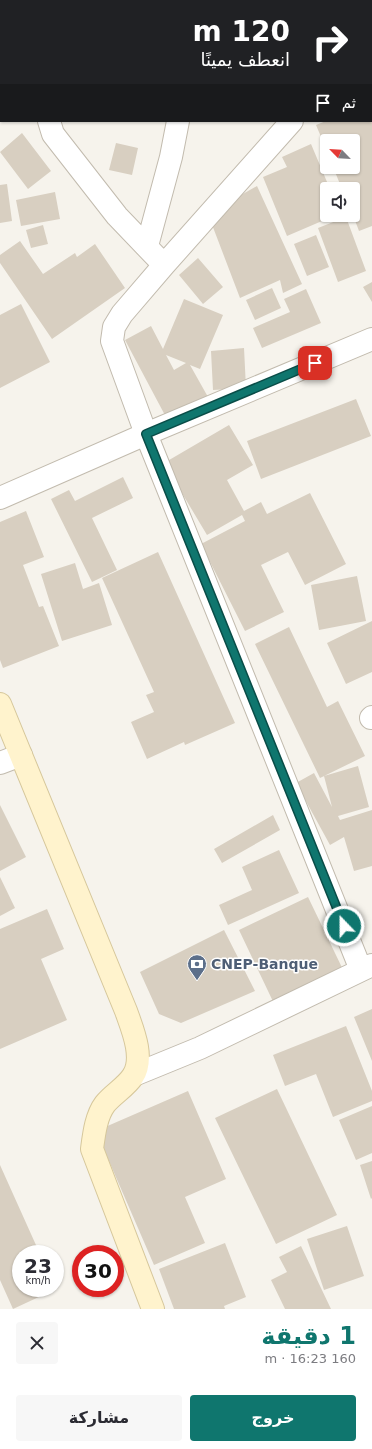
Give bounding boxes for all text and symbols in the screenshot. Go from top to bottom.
text: 120 m [193,15,290,48]
icon: right [304,16,356,68]
text: انعطف يمينًا [200,49,290,70]
icon: arrive [312,92,334,114]
text: ثم [342,94,356,112]
north arrow [320,134,360,174]
map controls [320,134,360,222]
button: sound [320,182,360,222]
pin [298,346,332,380]
icon: arrive [304,352,326,374]
position arrow [323,905,365,947]
bank icon: CNEP-Banque [186,953,208,981]
place label: CNEP-Banque [211,956,318,972]
speed limit sign: 30 [72,1245,124,1297]
text: 23 [24,1254,52,1278]
text: km/h [25,1275,51,1286]
button: close [16,1322,58,1364]
text: 1 دقيقة [261,1322,356,1350]
text: 160 m · 16:23 [265,1351,356,1366]
button: مشاركة [16,1395,182,1441]
button: خروج [190,1395,356,1441]

